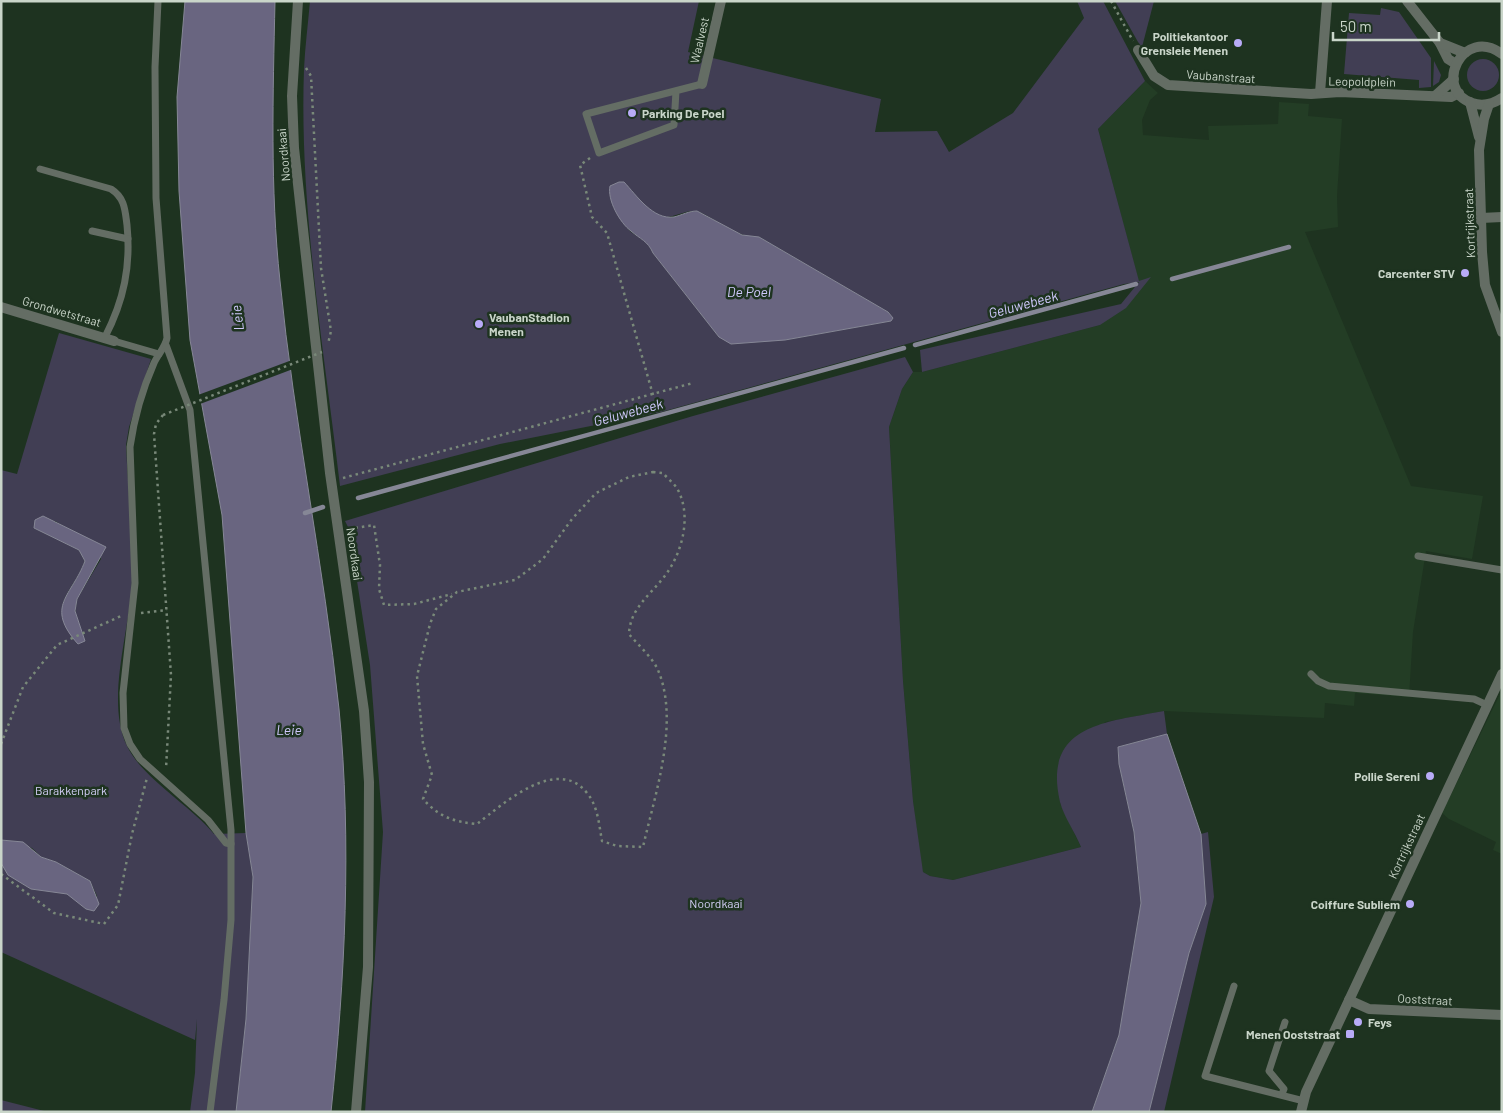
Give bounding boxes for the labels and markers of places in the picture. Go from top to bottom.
place label: Politiekantoor Grensleie Menen [1141,29,1228,57]
marker: Politiekantoor Grensleie Menen [1232,37,1244,49]
place label: Parking De Poel [642,106,725,120]
marker: Parking De Poel [626,107,638,119]
place label: Carcenter STV [1378,266,1456,280]
marker: Carcenter STV [1459,267,1471,279]
place label: VaubanStadion Menen [489,310,569,338]
marker: VaubanStadion Menen [473,318,485,330]
place label: Pollie Sereni [1354,769,1420,783]
marker: Pollie Sereni [1424,770,1436,782]
place label: Coiffure Subliem [1311,897,1400,911]
marker: Coiffure Subliem [1404,898,1416,910]
place label: Feys [1368,1015,1392,1029]
marker: Feys [1352,1016,1364,1028]
place label: Menen Ooststraat [1246,1027,1340,1041]
marker: Menen Ooststraat [1344,1028,1356,1040]

